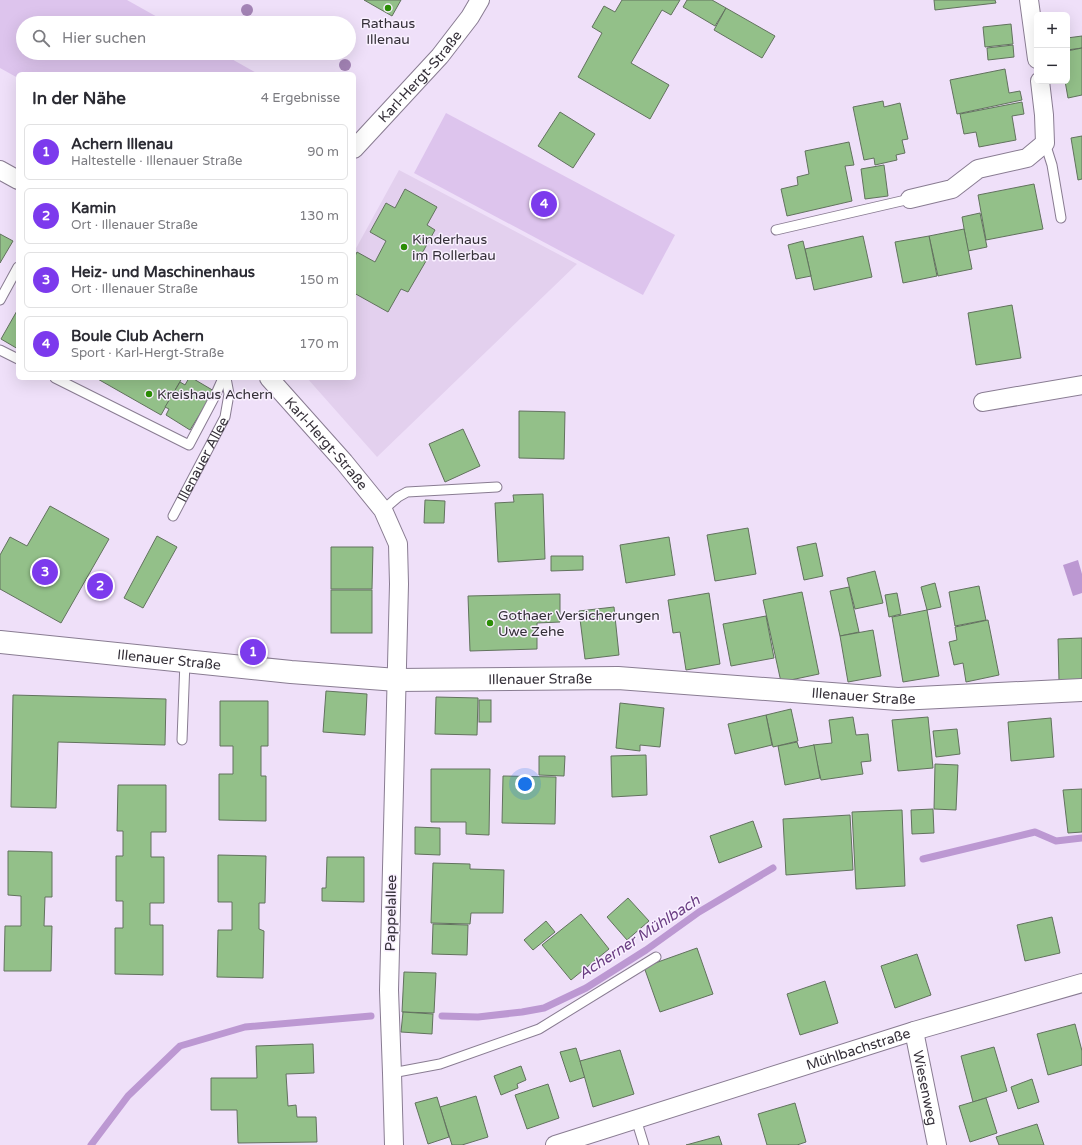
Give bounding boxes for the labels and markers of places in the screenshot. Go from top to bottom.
marker: Rathaus Illenau [383,3,393,13]
place label: Rathaus Illenau [361,15,416,48]
pin: 4 [531,189,557,219]
place label: Kinderhaus im Rollerbau [412,231,496,264]
marker: Kinderhaus im Rollerbau [399,242,409,252]
place label: Kreishaus Achern [157,386,273,403]
marker: Kreishaus Achern [144,389,154,399]
pin: 3 [32,557,58,587]
pin: 2 [87,571,113,601]
place label: Gothaer Versicherungen Uwe Zehe [498,607,660,640]
marker: Gothaer Versicherungen Uwe Zehe [485,618,495,628]
pin: 1 [240,637,266,667]

